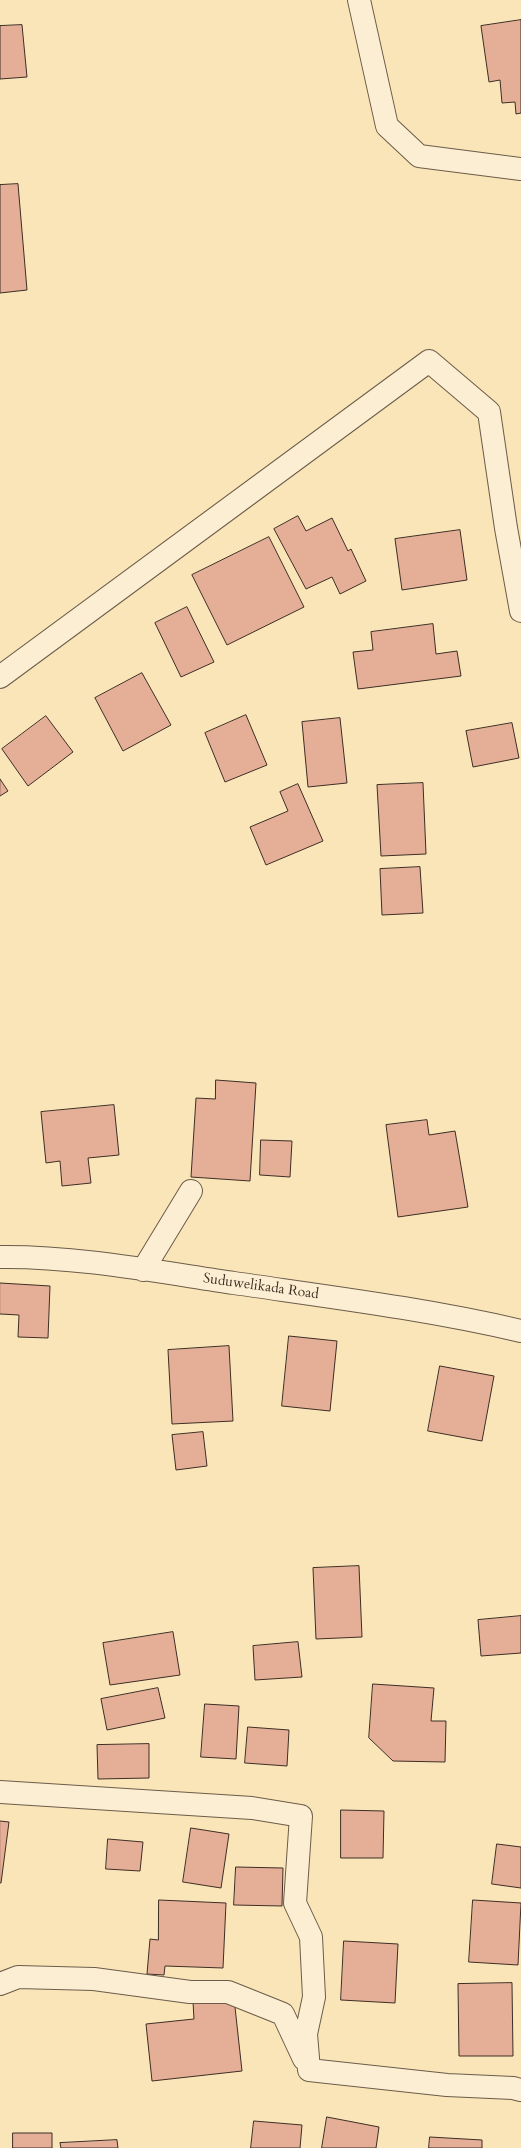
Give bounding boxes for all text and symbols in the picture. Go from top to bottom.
street label: Suduwelikada Road [202,1271,320,1303]

